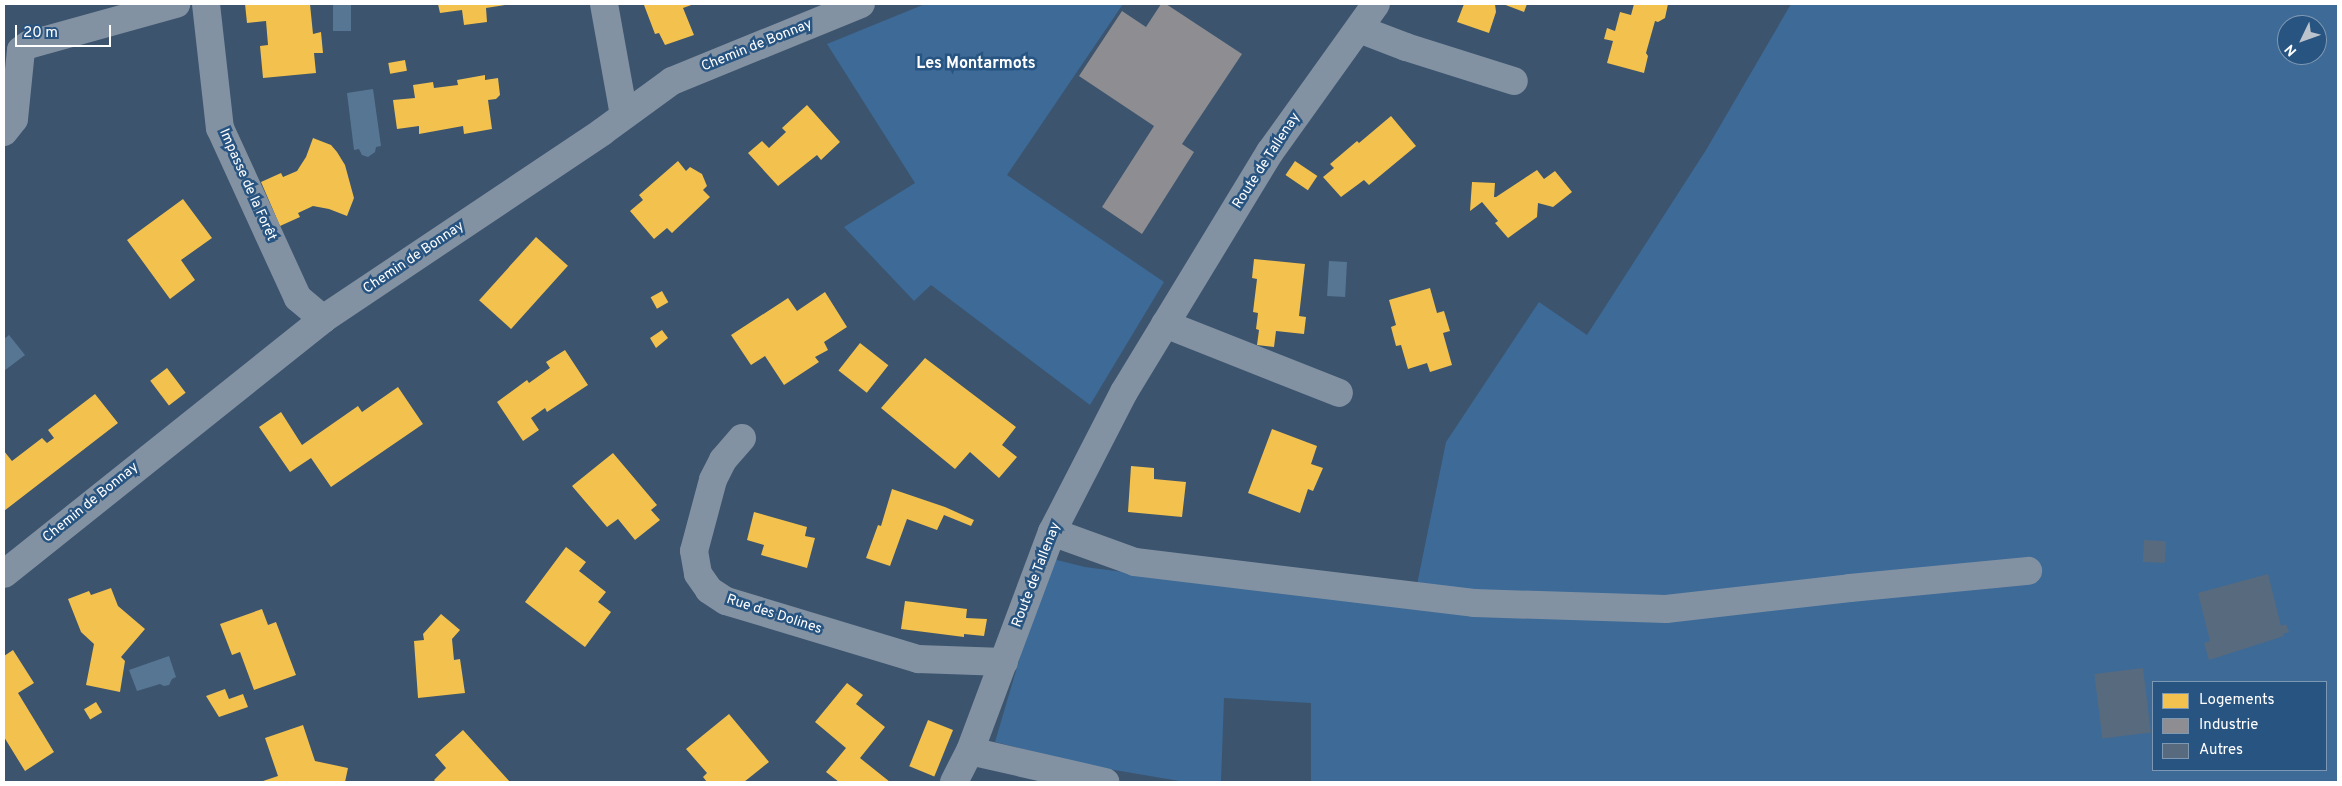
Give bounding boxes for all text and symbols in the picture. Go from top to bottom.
scale bar [18,15,114,47]
north arrow [2277,15,2327,65]
street label: Chemin de Bonnay [699,16,815,76]
text: 20 m [23,24,58,43]
text: N [2282,40,2301,59]
district label: Les Montarmots [916,54,1036,74]
street label: Route de Tallenay [1230,110,1304,212]
street label: Impasse de la Forêt [215,126,279,244]
street label: Chemin de Bonnay [360,218,468,298]
street label: Chemin de Bonnay [40,459,142,547]
street label: Route de Tallenay [1009,520,1065,630]
street label: Rue des Dolines [724,592,824,638]
legend [2152,681,2327,771]
text: Logements [2199,691,2275,710]
text: Industrie [2199,716,2258,735]
text: Autres [2199,741,2243,760]

